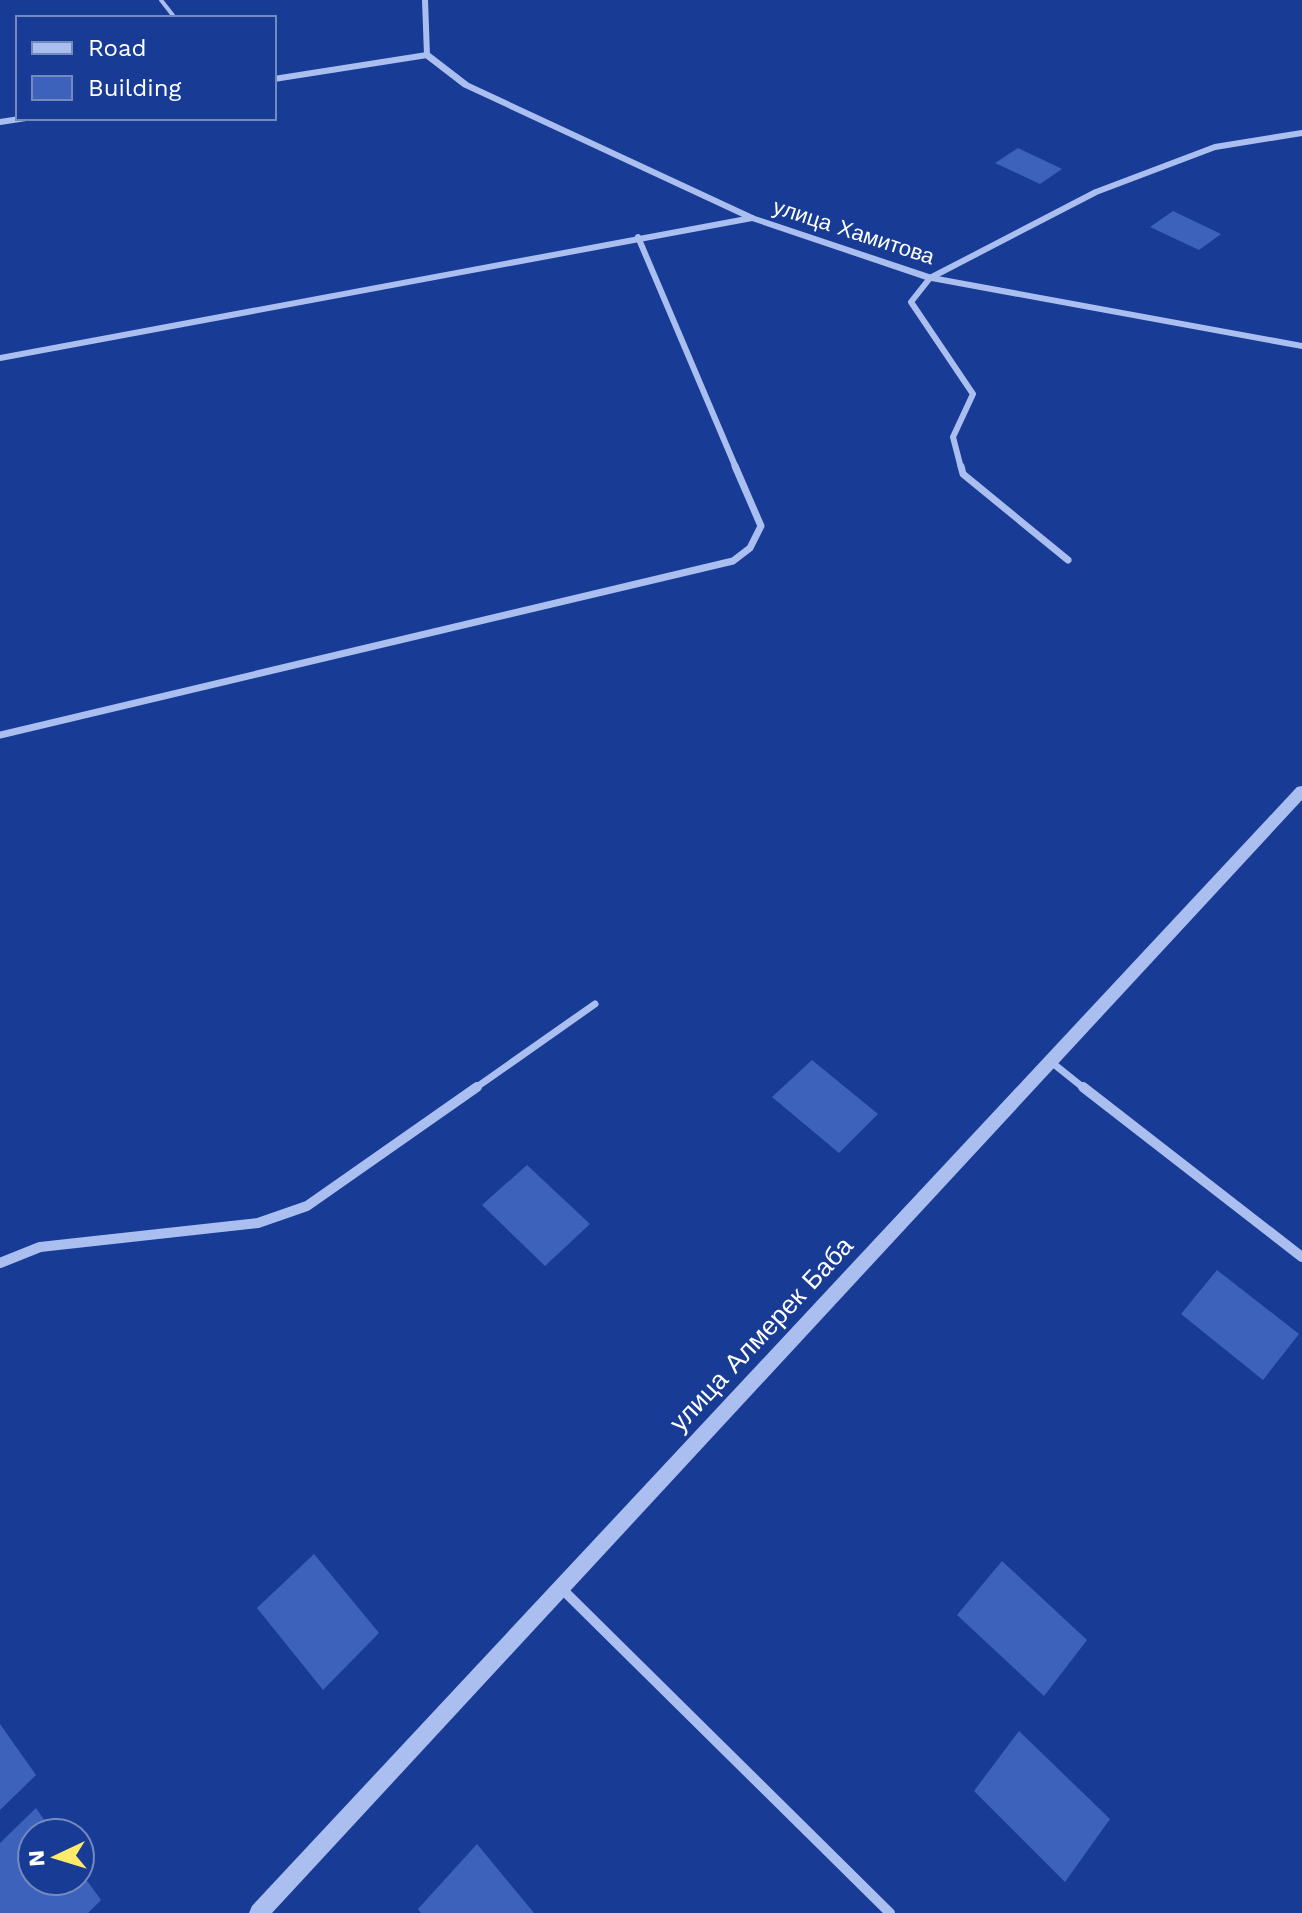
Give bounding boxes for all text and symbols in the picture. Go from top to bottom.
legend [16,16,276,120]
text: Road [88,34,147,62]
text: Building [88,74,181,102]
street label: улица Хамитова [770,194,938,270]
street label: улица Алмерек Баба [663,1230,859,1437]
north arrow [16,1817,96,1897]
text: N [24,1849,50,1867]

